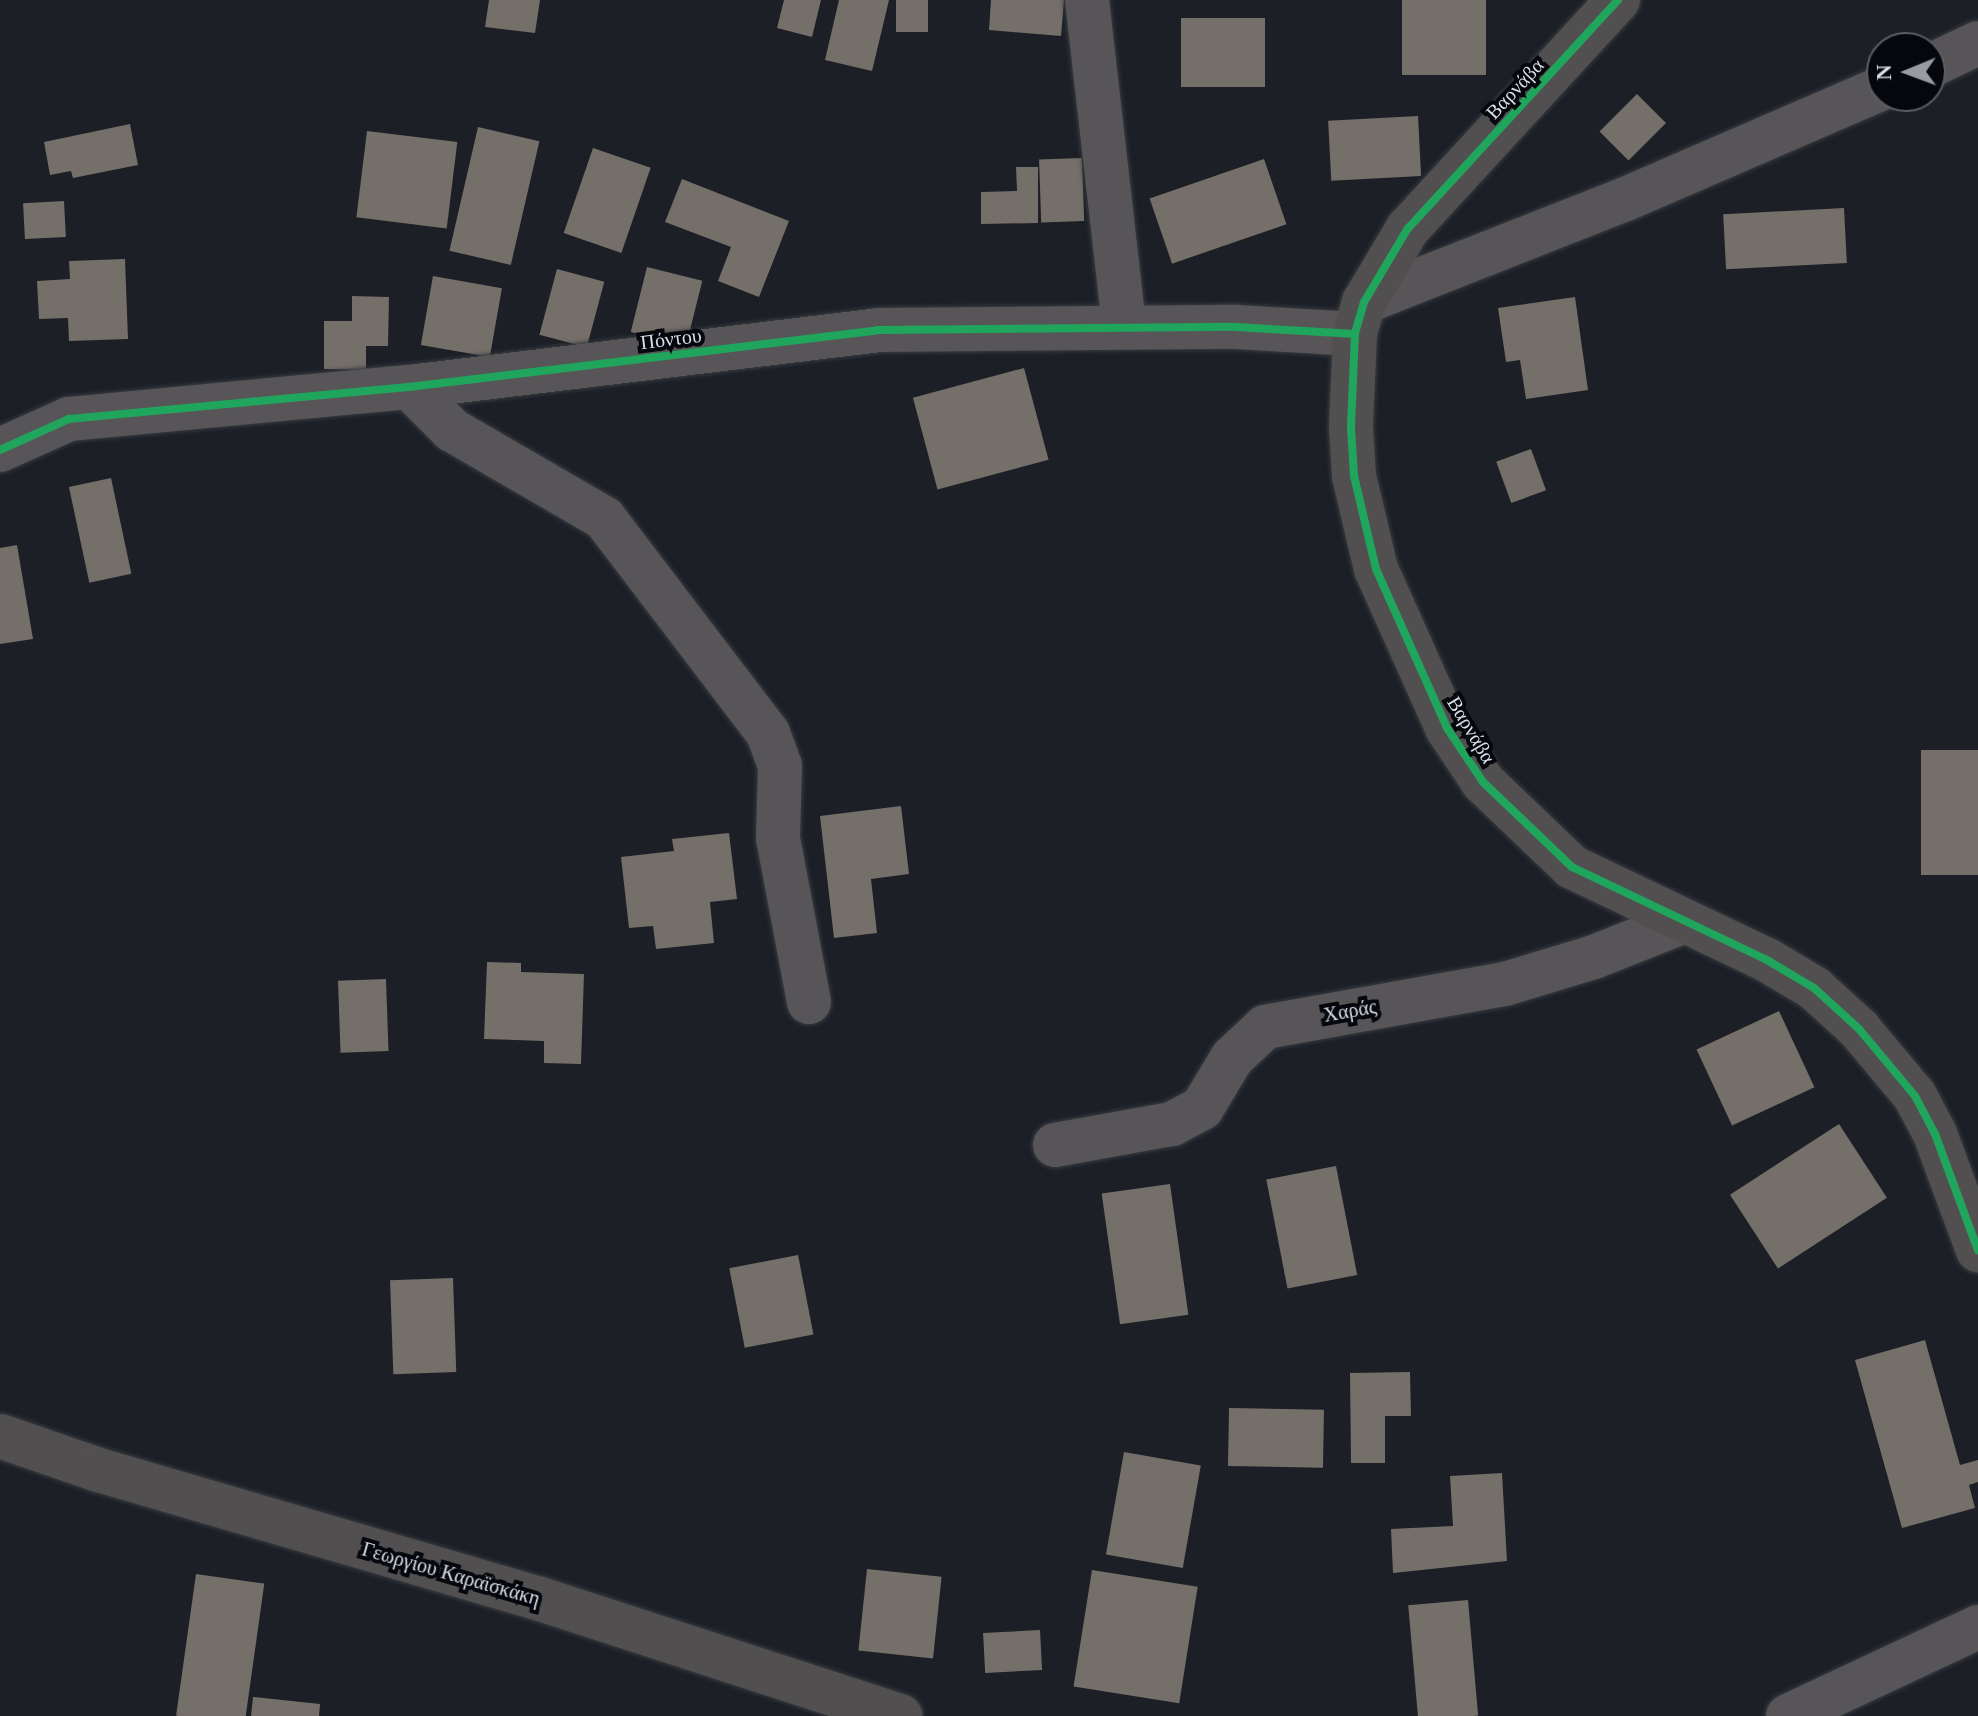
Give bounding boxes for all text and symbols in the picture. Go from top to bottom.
north arrow [1866,32,1946,112]
street label: Βαρνάβα [1481,54,1549,124]
text: N [1871,64,1896,81]
street label: Πόντου [639,323,703,355]
street label: Βαρνάβα [1442,692,1500,768]
street label: Χαράς [1322,995,1378,1027]
street label: Γεωργίου Καραϊσκάκη [359,1537,543,1611]

